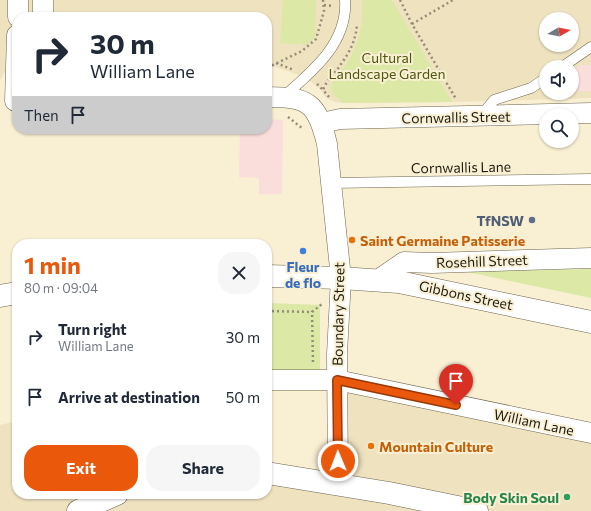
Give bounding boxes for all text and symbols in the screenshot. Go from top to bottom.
north arrow [539,12,579,52]
map controls [539,12,579,148]
text: 30 m [90,26,155,60]
icon: right [24,28,76,80]
park label: Cultural Landscape Garden [329,49,445,82]
text: William Lane [90,60,195,82]
button: sound [539,60,579,100]
icon: arrive [67,104,89,126]
text: Then [24,106,59,124]
street label: Cornwallis Street [401,108,511,126]
button: search [539,108,579,148]
street label: Cornwallis Lane [411,158,511,176]
place label: TfNSW [476,212,524,229]
marker: TfNSW [527,215,537,225]
place label: Saint Germaine Patisserie [360,232,525,249]
marker: Saint Germaine Patisserie [347,235,357,245]
marker: Fleur de flo [298,246,308,256]
text: 1 min [24,250,81,279]
street label: Rosehill Street [436,251,528,271]
button: close [218,252,260,294]
place label: Fleur de flo [285,258,321,291]
street label: Boundary Street [329,262,347,366]
street label: Gibbons Street [418,277,515,313]
text: 80 m · 09:04 [24,280,98,296]
text: Turn right [58,320,127,338]
icon: right [24,326,46,348]
text: 30 m [226,328,260,346]
text: William Lane [58,338,134,354]
pin [439,364,473,405]
icon: arrive [445,370,467,392]
icon: arrive [24,386,46,408]
text: Arrive at destination [58,388,200,406]
text: 50 m [226,388,260,406]
street label: William Lane [492,405,576,439]
place label: Mountain Culture [379,438,493,455]
position arrow [317,440,359,482]
marker: Mountain Culture [366,441,376,451]
button: Exit [24,445,138,491]
button: Share [146,445,260,491]
place label: Body Skin Soul [463,489,559,506]
marker: Body Skin Soul [562,492,572,502]

